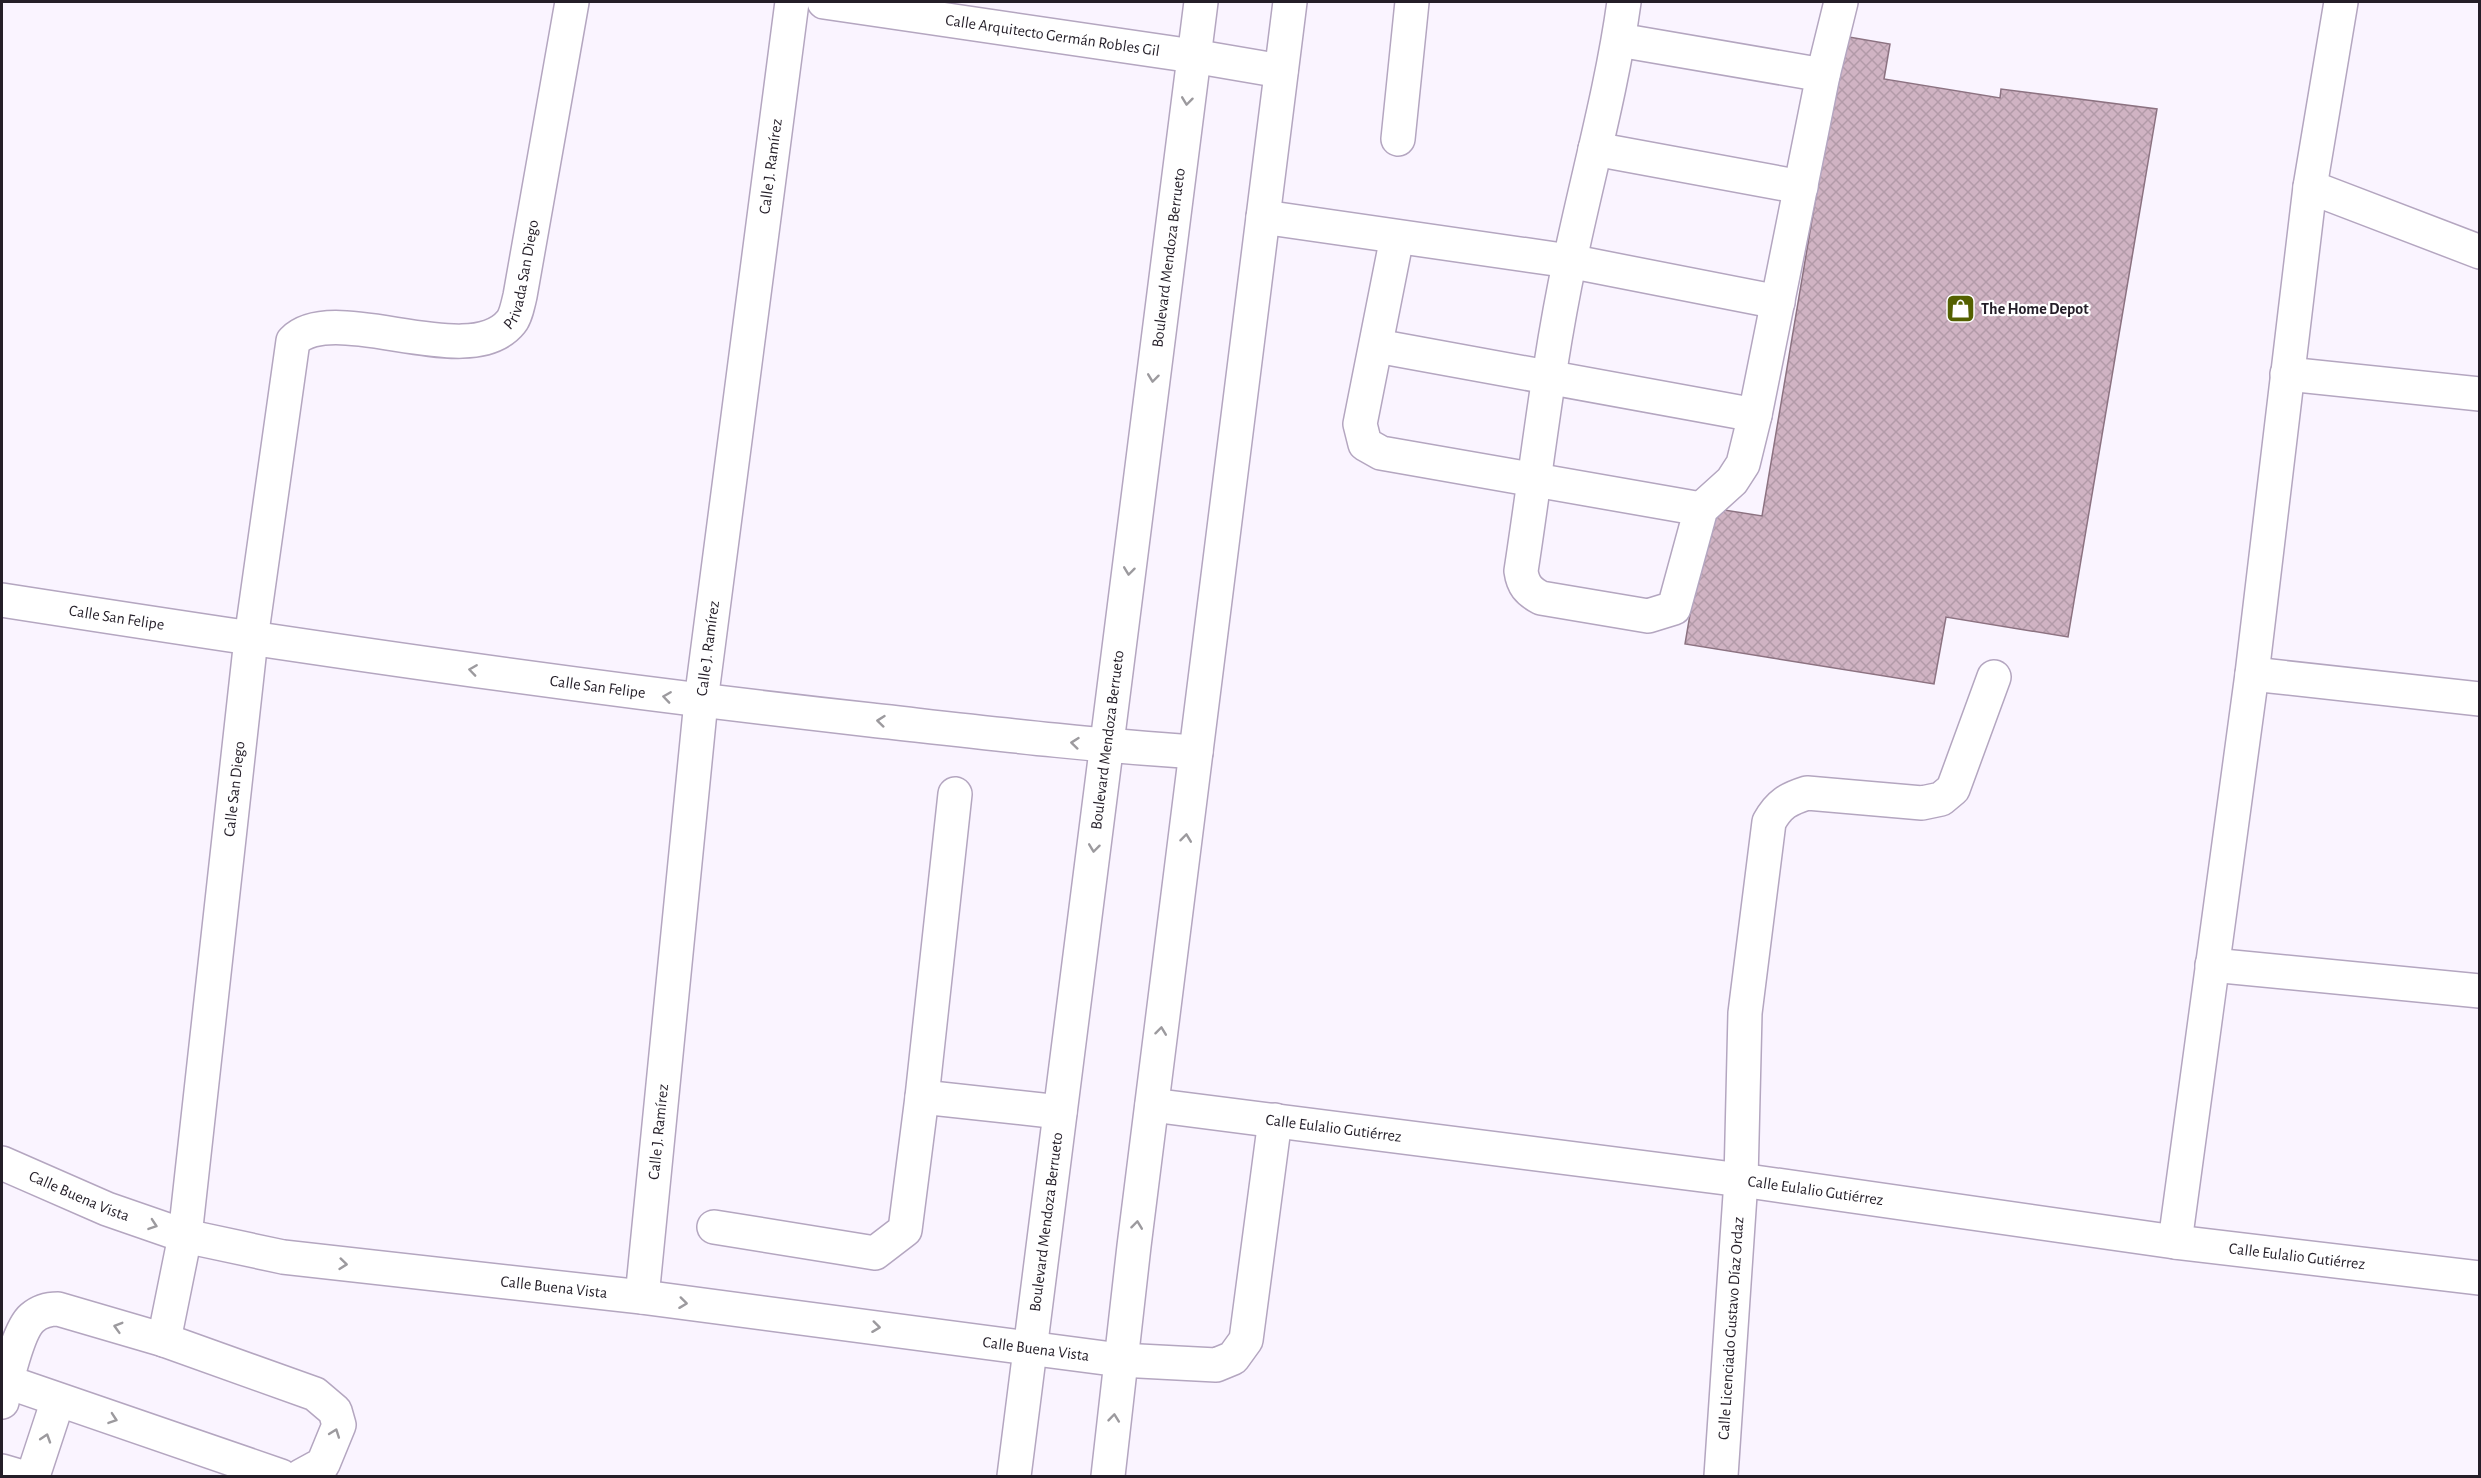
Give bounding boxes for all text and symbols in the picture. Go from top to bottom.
street label: Calle Arquitecto Germán Robles Gil [944,12,1161,59]
one-way arrow [1182,97,1194,106]
street label: Calle J. Ramírez [756,117,785,215]
street label: Boulevard Mendoza Berrueto [1149,167,1188,348]
street label: Privada San Diego [500,218,541,333]
shop icon: The Home Depot [1944,293,1976,325]
place label: The Home Depot [1981,301,2089,317]
one-way arrow [1147,373,1160,383]
one-way arrow [1123,567,1136,576]
street label: Calle J. Ramírez [694,599,722,697]
street label: Calle San Felipe [68,603,165,633]
street label: Boulevard Mendoza Berrueto [1088,649,1127,831]
one-way arrow [469,664,478,677]
street label: Calle San Felipe [549,673,646,701]
one-way arrow [662,691,671,703]
one-way arrow [877,715,886,728]
one-way arrow [1071,737,1080,749]
street label: Calle San Diego [221,740,248,837]
one-way arrow [1179,833,1191,842]
one-way arrow [1088,844,1101,853]
one-way arrow [1155,1027,1167,1036]
street label: Calle J. Ramírez [646,1083,671,1180]
street label: Calle Eulalio Gutiérrez [1265,1112,1403,1145]
street label: Boulevard Mendoza Berrueto [1027,1131,1066,1313]
street label: Calle Buena Vista [27,1168,131,1224]
street label: Calle Eulalio Gutiérrez [1747,1173,1885,1208]
street label: Calle Licenciado Gustavo Díaz Ordaz [1715,1216,1747,1440]
one-way arrow [147,1217,158,1230]
one-way arrow [1130,1220,1143,1229]
street label: Calle Eulalio Gutiérrez [2228,1240,2366,1272]
one-way arrow [339,1257,348,1270]
street label: Calle Buena Vista [500,1273,608,1301]
one-way arrow [678,1296,688,1308]
one-way arrow [872,1321,881,1333]
one-way arrow [113,1322,124,1334]
street label: Calle Buena Vista [982,1334,1090,1364]
one-way arrow [107,1412,118,1425]
one-way arrow [1107,1414,1120,1423]
one-way arrow [328,1429,341,1439]
one-way arrow [38,1433,51,1444]

